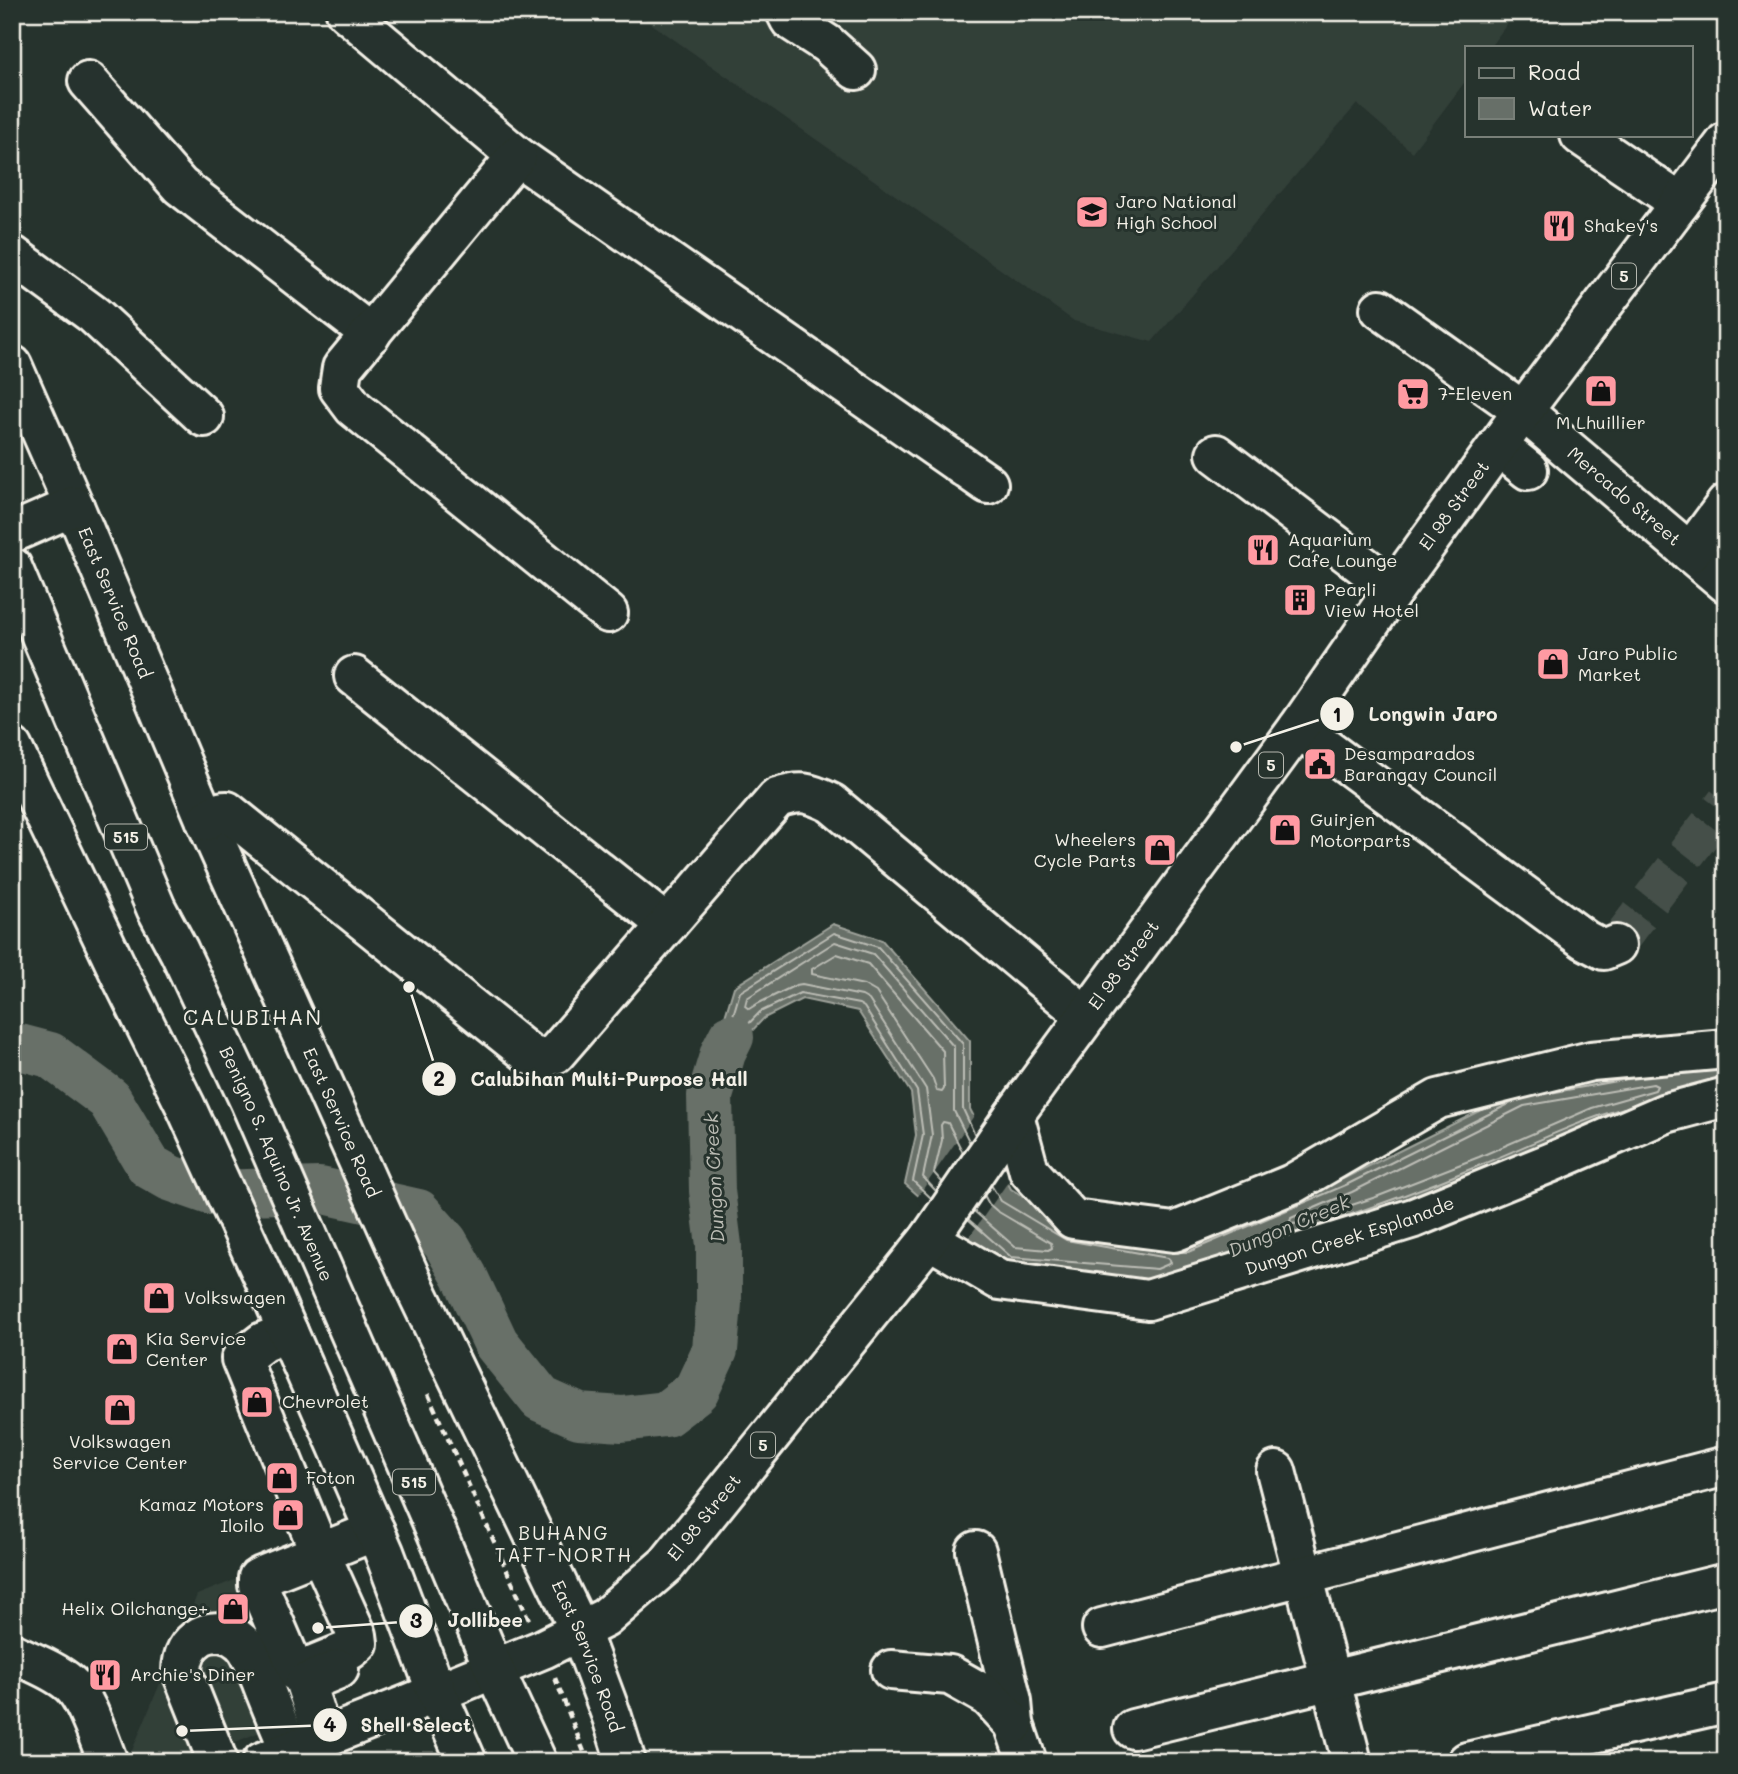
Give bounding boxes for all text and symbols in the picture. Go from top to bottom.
legend [1465,46,1692,136]
text: Road [1528,58,1580,85]
text: Water [1528,94,1592,121]
place label: Jaro National High School [1116,189,1237,234]
school or university icon: Jaro National High School [1073,193,1111,231]
restaurant icon: Shakey's [1540,207,1578,245]
place label: Shakey's [1584,213,1658,237]
road number: 5 [1612,264,1636,288]
shop icon: M Lhuillier [1582,372,1620,410]
supermarket icon: 7-Eleven [1394,375,1432,413]
place label: 7-Eleven [1438,381,1512,405]
place label: M Lhuillier [1556,410,1646,434]
street label: Mercado Street [1563,441,1686,551]
street label: El 98 Street [1413,455,1494,555]
street label: East Service Road [73,523,158,682]
place label: Aquarium Cafe Lounge [1288,527,1398,572]
restaurant icon: Aquarium Cafe Lounge [1244,531,1282,569]
place label: Pearli View Hotel [1324,577,1419,622]
building icon: Pearli View Hotel [1281,581,1319,619]
place label: Jaro Public Market [1578,641,1678,686]
shop icon: Jaro Public Market [1534,645,1572,683]
callout: Longwin Jaro [1319,694,1512,734]
text: 1 [1332,700,1342,727]
text: Longwin Jaro [1368,701,1498,726]
place label: Desamparados Barangay Council [1344,741,1497,786]
public building icon: Desamparados Barangay Council [1301,745,1339,783]
road number: 5 [1259,752,1283,778]
place label: Guirjen Motorparts [1310,807,1411,852]
shop icon: Guirjen Motorparts [1266,811,1304,849]
road number: 515 [105,824,147,850]
place label: Wheelers Cycle Parts [1034,827,1136,872]
shop icon: Wheelers Cycle Parts [1141,831,1179,869]
street label: El 98 Street [1082,915,1164,1014]
district label: CALUBIHAN [183,1003,323,1030]
street label: Benigno S. Aquino Jr. Avenue [215,1042,339,1285]
street label: East Service Road [298,1043,386,1201]
callout: Calubihan Multi-Purpose Hall [421,1059,762,1099]
text: 2 [433,1064,445,1091]
text: Calubihan Multi-Purpose Hall [470,1066,748,1091]
water label: Dungon Creek [698,1112,729,1243]
water label: Dungon Creek [1224,1188,1354,1262]
street label: Dungon Creek Esplanade [1242,1190,1457,1280]
shop icon: Volkswagen [140,1279,178,1317]
place label: Volkswagen [184,1285,286,1309]
place label: Kia Service Center [146,1326,246,1371]
shop icon: Kia Service Center [103,1330,141,1368]
shop icon: Chevrolet [238,1383,276,1421]
place label: Chevrolet [282,1389,369,1413]
shop icon: Volkswagen Service Center [101,1391,139,1429]
place label: Volkswagen Service Center [53,1429,187,1474]
road number: 5 [751,1432,775,1457]
shop icon: Foton [263,1459,301,1497]
place label: Foton [306,1465,355,1489]
street label: El 98 Street [661,1468,746,1565]
road number: 515 [393,1470,435,1494]
place label: Kamaz Motors Iloilo [139,1492,264,1537]
shop icon: Kamaz Motors Iloilo [269,1496,307,1534]
district label: BUHANG TAFT-NORTH [495,1520,633,1567]
street label: East Service Road [546,1576,629,1735]
shop icon: Helix Oilchange+ [214,1590,252,1628]
place label: Helix Oilchange+ [62,1596,208,1620]
callout: Jollibee [398,1601,537,1641]
text: 3 [410,1606,422,1633]
text: Jollibee [447,1607,523,1632]
restaurant icon: Archie's Diner [86,1656,124,1694]
place label: Archie's Diner [130,1662,255,1686]
callout: Shell Select [312,1705,486,1745]
text: 4 [323,1710,337,1737]
text: Shell Select [361,1712,471,1737]

